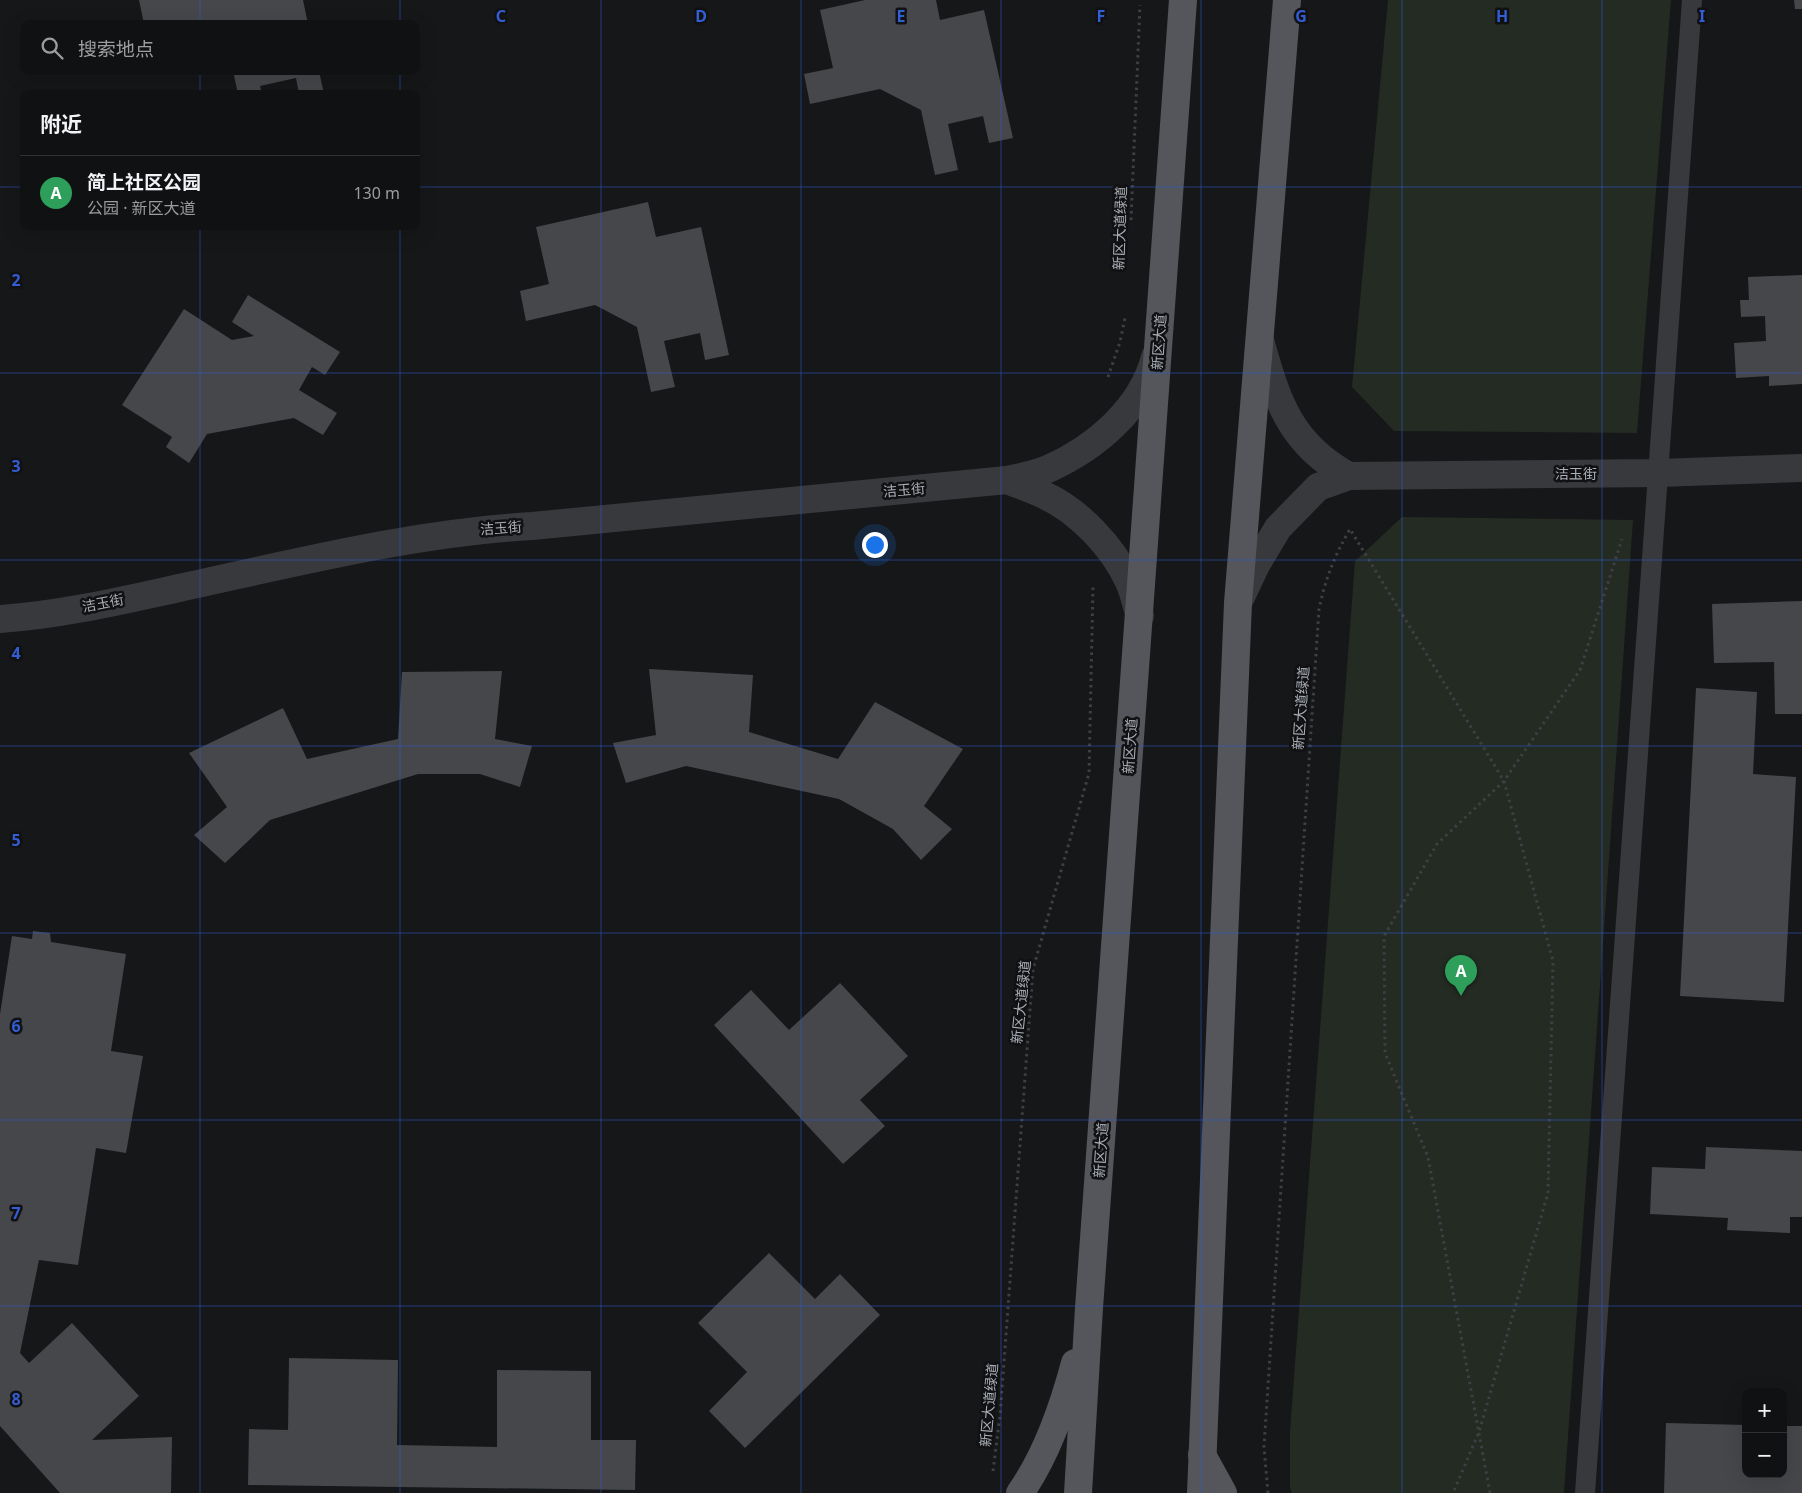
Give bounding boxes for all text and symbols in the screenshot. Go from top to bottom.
text: C [496,5,506,27]
text: D [695,5,707,27]
text: E [897,5,906,27]
text: F [1097,5,1105,27]
text: G [1295,5,1307,27]
text: H [1496,5,1508,27]
text: I [1699,5,1705,27]
search box [20,20,420,75]
icon: search [38,34,66,62]
text: 搜索地点 [78,36,154,62]
text: 附近 [40,110,82,138]
text: 简上社区公园 [87,169,201,195]
text: A [50,182,62,204]
text: 130 m [353,182,400,204]
street label: 新区大道绿道 [1109,186,1130,270]
text: 公园 · 新区大道 [87,197,196,219]
text: 2 [11,269,21,291]
street label: 新区大道 [1147,313,1170,371]
text: 3 [11,455,21,477]
street label: 洁玉街 [1555,464,1597,483]
street label: 洁玉街 [882,478,926,501]
street label: 洁玉街 [479,517,523,538]
your location [862,532,888,558]
street label: 洁玉街 [80,589,125,616]
text: 4 [11,642,21,664]
street label: 新区大道绿道 [1288,665,1313,751]
street label: 新区大道 [1118,717,1141,775]
text: 5 [11,829,21,851]
pin: A [1445,955,1477,996]
street label: 新区大道绿道 [1007,959,1034,1045]
text: 6 [11,1015,21,1037]
street label: 新区大道 [1089,1121,1112,1179]
text: 7 [11,1202,21,1224]
street label: 新区大道绿道 [975,1362,1002,1448]
text: 8 [11,1388,21,1410]
map controls [1742,1388,1787,1478]
button: + [1742,1388,1787,1433]
button: − [1742,1433,1787,1478]

